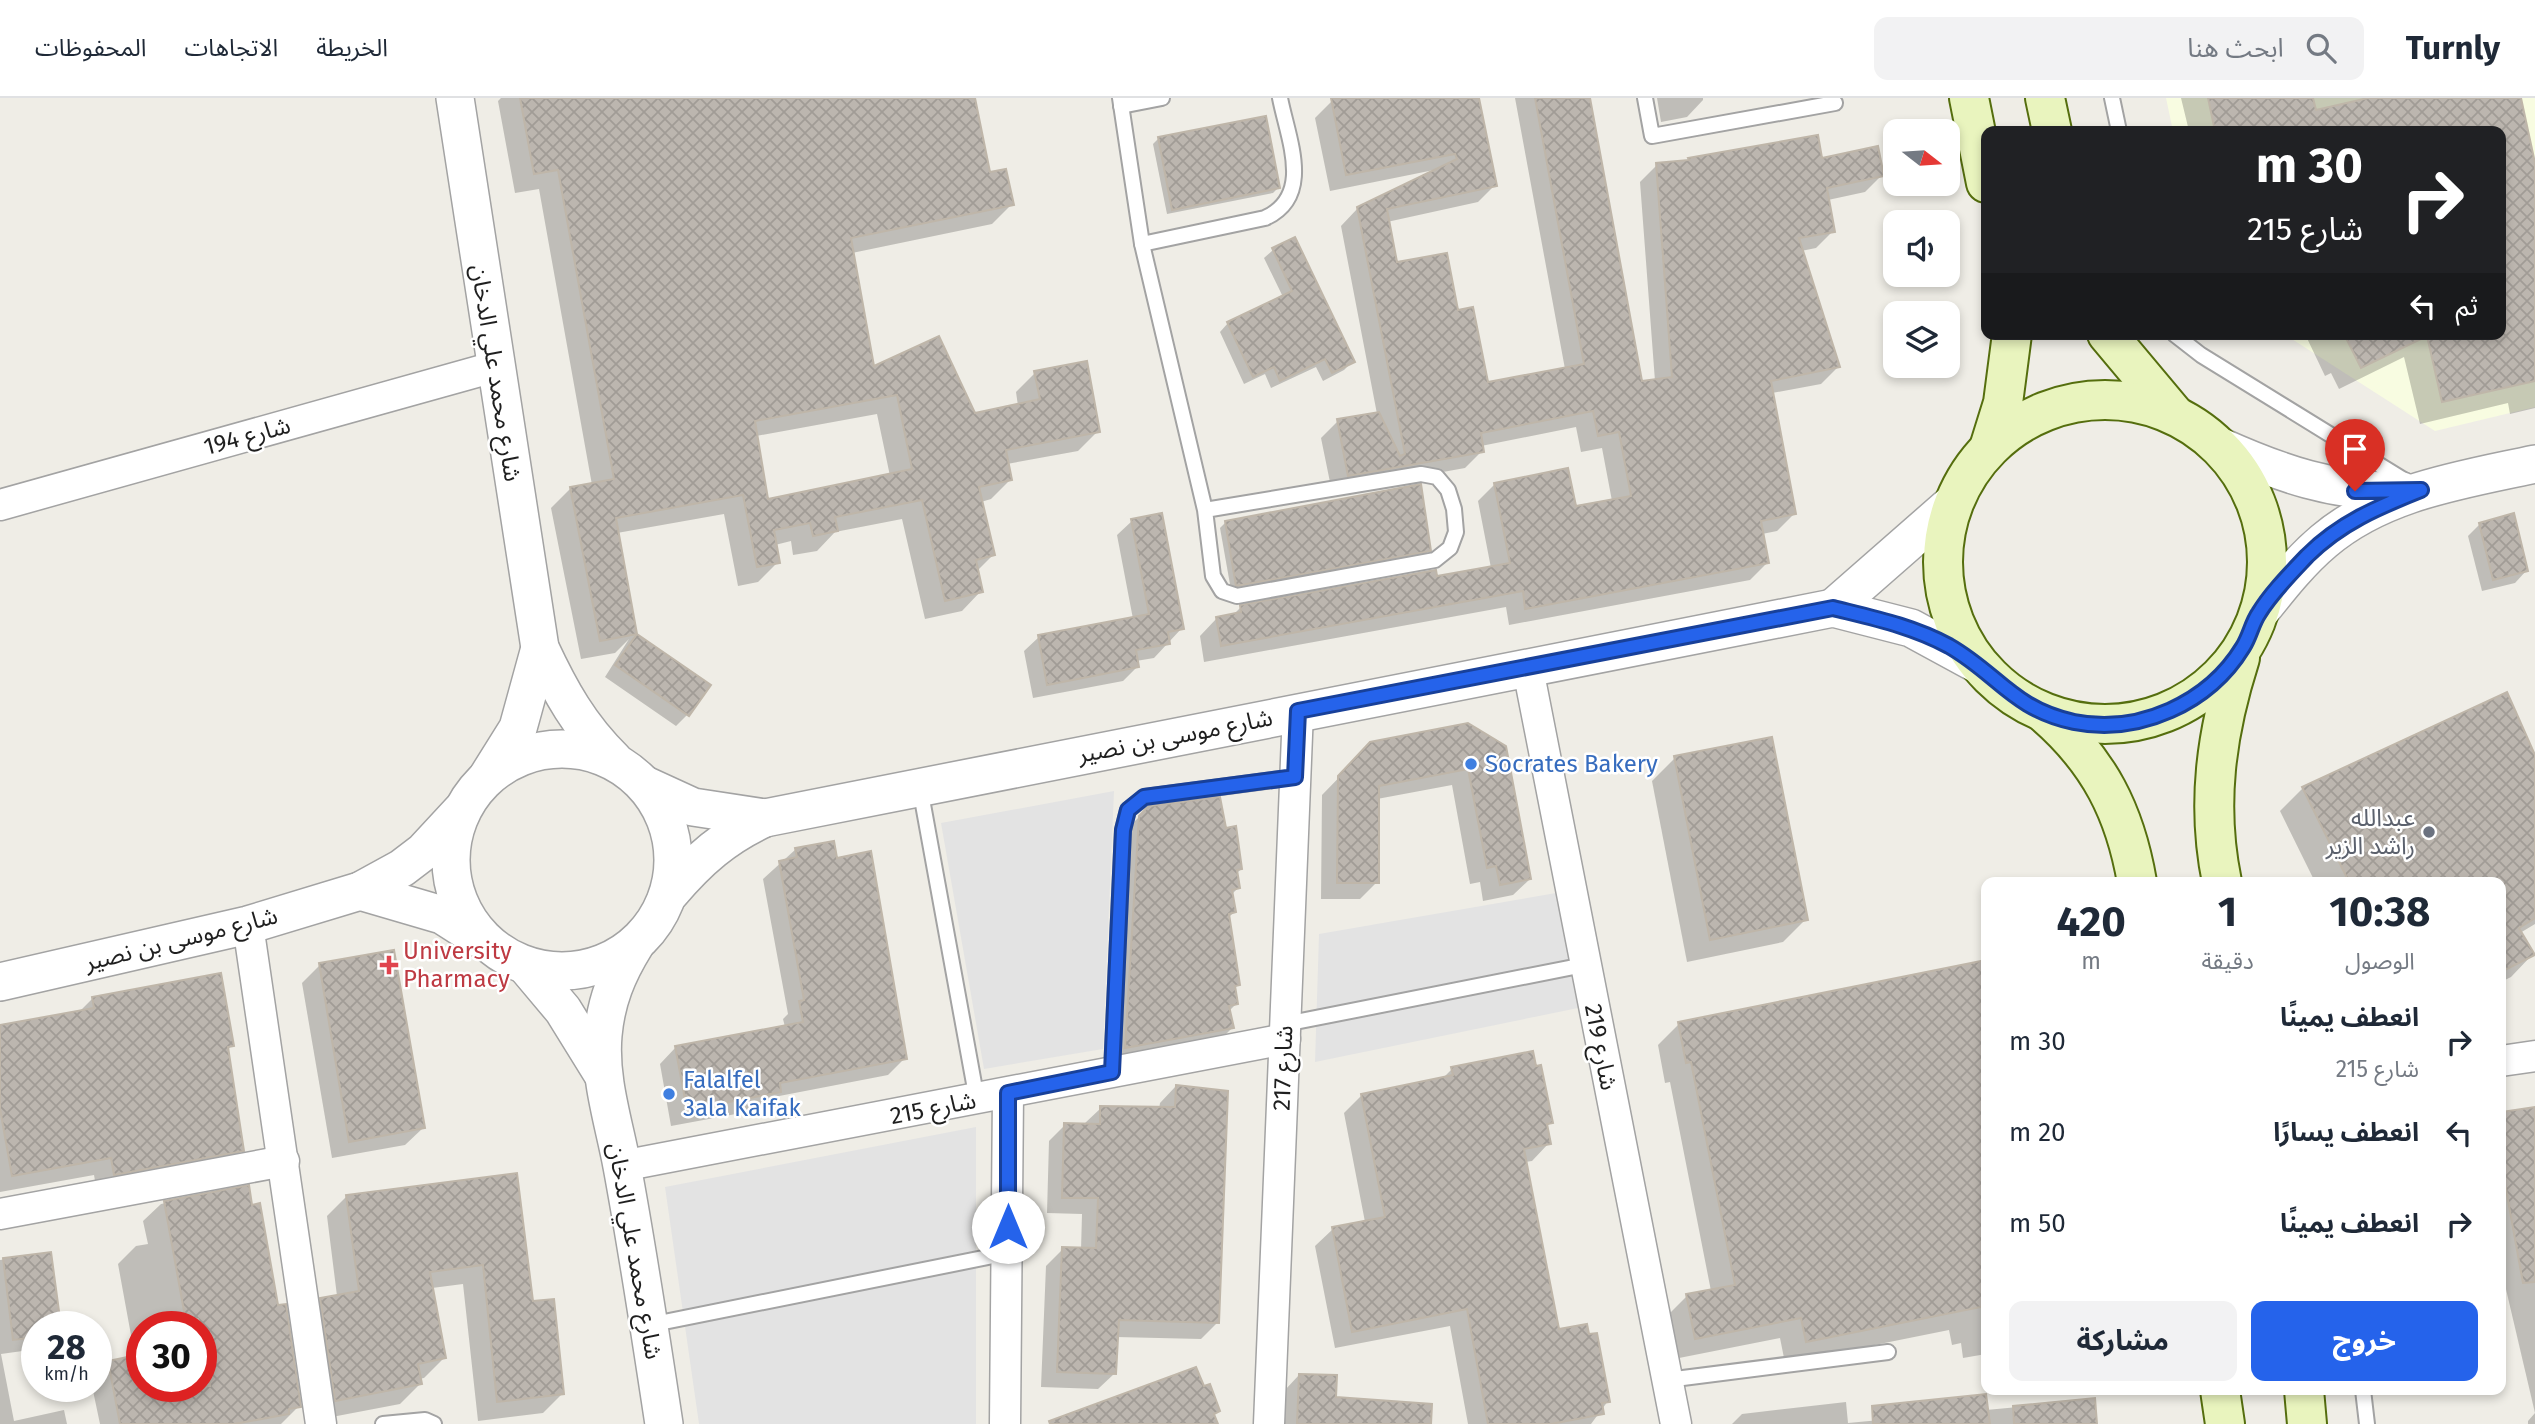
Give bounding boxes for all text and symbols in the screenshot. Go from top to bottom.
search box [1874,17,2364,80]
text: Turnly [2406,28,2500,68]
icon: search [2302,29,2340,67]
text: ابحث هنا [2187,33,2284,64]
text: المحفوظات [35,34,146,62]
text: الاتجاهات [184,34,278,62]
text: الخريطة [316,34,388,62]
north arrow [1883,119,1960,196]
map controls [1883,119,1960,378]
text: 30 m [2256,136,2363,195]
icon: right [2387,154,2478,245]
button: sound [1883,210,1960,287]
text: شارع 215 [2247,210,2363,248]
street label: شارع محمد علي الدخان [460,262,527,484]
icon: left [2404,287,2442,325]
text: ثم [2456,291,2478,322]
button: layers [1883,301,1960,378]
street label: شارع 194 [201,411,294,464]
pin [2325,419,2385,491]
icon: arrive [2336,430,2374,468]
street label: شارع موسى بن نصير [1074,703,1275,772]
place label: Socrates Bakery [1485,750,1658,778]
marker: Socrates Bakery [1463,756,1479,772]
place label: عبدالله راشد الزير [2325,804,2415,860]
marker: عبدالله راشد الزير [2421,824,2437,840]
text: 1 [2218,887,2237,937]
text: 10:38 [2329,887,2430,937]
text: 420 [2057,897,2126,947]
street label: شارع موسى بن نصير [81,901,281,980]
place label: University Pharmacy [403,937,512,993]
text: m [2081,947,2101,975]
text: دقيقة [2201,947,2254,975]
text: الوصول [2345,947,2415,975]
marker: University Pharmacy [381,957,397,973]
street label: شارع 219 [1576,1001,1623,1093]
text: انعطف يمينًا [2280,1002,2419,1033]
icon: right [2440,1023,2478,1061]
street label: شارع 217 [1268,1025,1301,1111]
text: 30 m [2009,1026,2066,1057]
text: شارع 215 [2336,1055,2419,1083]
place label: Falalfel 3ala Kaifak [683,1066,801,1122]
marker: Falalfel 3ala Kaifak [661,1086,677,1102]
street label: شارع 215 [888,1086,979,1133]
icon: left [2440,1114,2478,1152]
text: 20 m [2009,1117,2066,1148]
text: انعطف يسارًا [2273,1117,2419,1148]
street label: شارع محمد علي الدخان [598,1140,668,1362]
position arrow [971,1190,1045,1264]
icon: right [2440,1205,2478,1243]
text: 50 m [2009,1208,2066,1239]
text: انعطف يمينًا [2280,1208,2419,1239]
button: مشاركة [2009,1301,2237,1381]
button: خروج [2251,1301,2478,1381]
speed limit sign: 30 [126,1311,217,1402]
text: 28 [47,1326,86,1368]
text: km/h [44,1363,89,1385]

